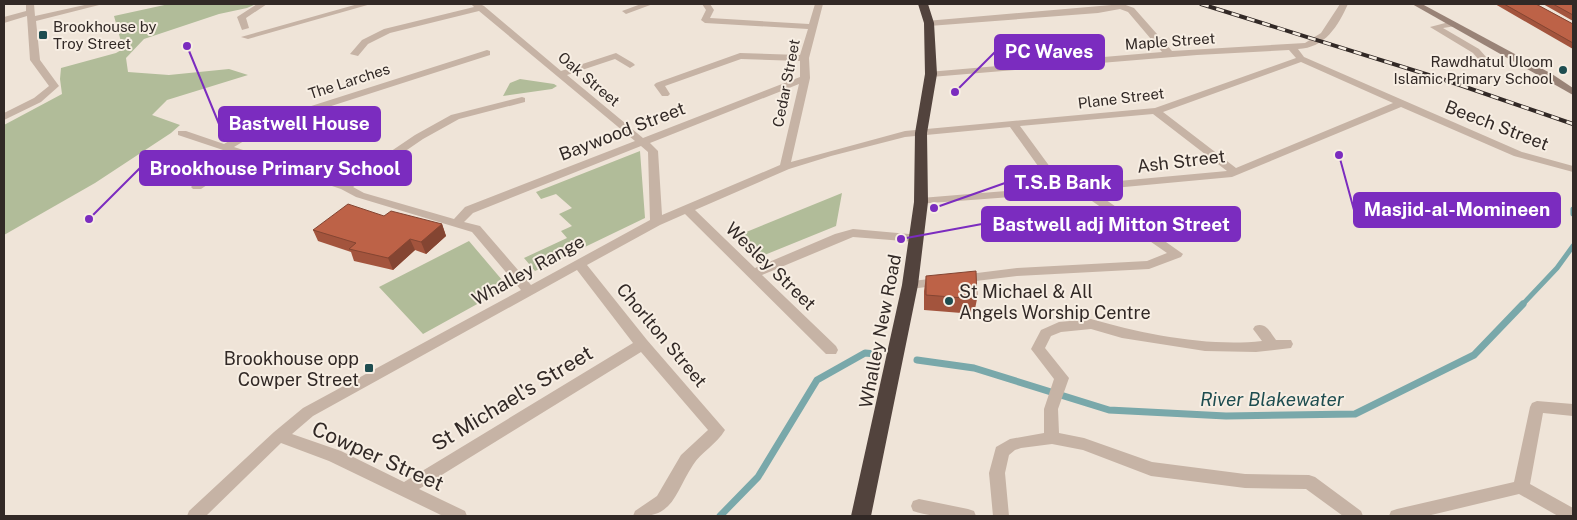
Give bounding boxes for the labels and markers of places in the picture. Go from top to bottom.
place label: Brookhouse by Troy Street [53,18,157,52]
marker: Brookhouse by Troy Street [37,29,49,41]
callout: PC Waves [995,35,1104,69]
place label: Rawdhatul Uloom Islamic Primary School [1394,53,1553,87]
marker: Rawdhatul Uloom Islamic Primary School [1557,64,1569,76]
callout: Bastwell House [219,107,380,141]
callout: Brookhouse Primary School [140,151,411,185]
callout: T.S.B Bank [1005,166,1122,200]
callout: Masjid-al-Momineen [1354,193,1560,227]
callout: Bastwell adj Mitton Street [982,207,1240,241]
place label: St Michael & All Angels Worship Centre [959,281,1151,323]
marker: St Michael & All Angels Worship Centre [943,295,955,307]
place label: Brookhouse opp Cowper Street [224,348,359,390]
marker: Brookhouse opp Cowper Street [363,362,375,374]

